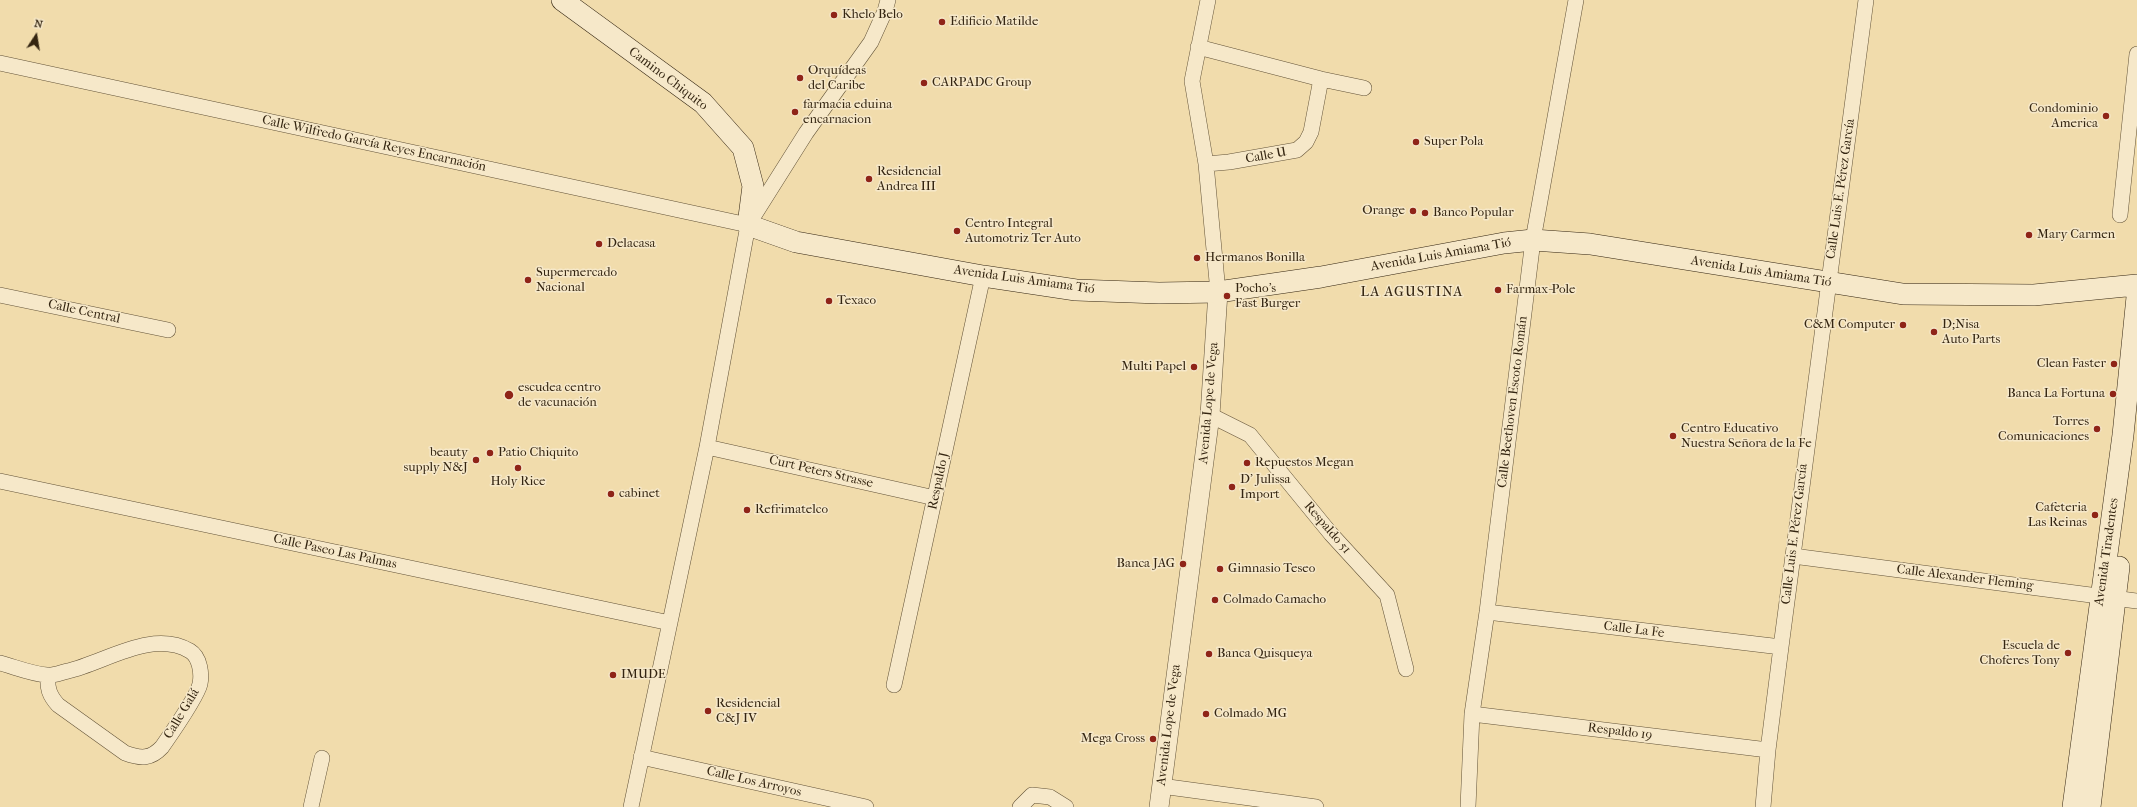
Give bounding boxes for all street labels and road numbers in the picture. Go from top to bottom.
street label: Camino Chiquito [625,44,711,114]
street label: Calle Wilfredo García Reyes Encarnación [260,113,488,175]
street label: Calle Luis E. Pérez García [1823,118,1859,260]
street label: Calle U [1244,145,1288,167]
street label: Avenida Luis Amiama Tió [1370,235,1512,275]
street label: Avenida Luis Amiama Tió [1690,253,1832,291]
street label: Avenida Luis Amiama Tió [953,262,1095,298]
street label: Calle Central [46,297,122,327]
street label: Calle Beethoven Escoto Román [1495,315,1531,489]
street label: Avenida Lope de Vega [1196,341,1222,465]
street label: Respaldo J [925,451,953,511]
street label: Curt Peters Strasse [767,452,875,492]
street label: Calle Luis E. Pérez García [1779,463,1811,605]
street label: Avenida Tiradentes [2092,497,2122,607]
street label: Respaldo 51 [1300,499,1354,557]
street label: Calle Paseo Las Palmas [272,531,398,573]
street label: Calle Alexander Fleming [1896,562,2034,594]
street label: Calle La Fe [1603,619,1665,641]
street label: Avenida Lope de Vega [1154,663,1184,787]
street label: Calle Galá [161,686,203,742]
street label: Respaldo 19 [1587,720,1653,744]
street label: Calle Los Arroyos [705,764,803,800]

